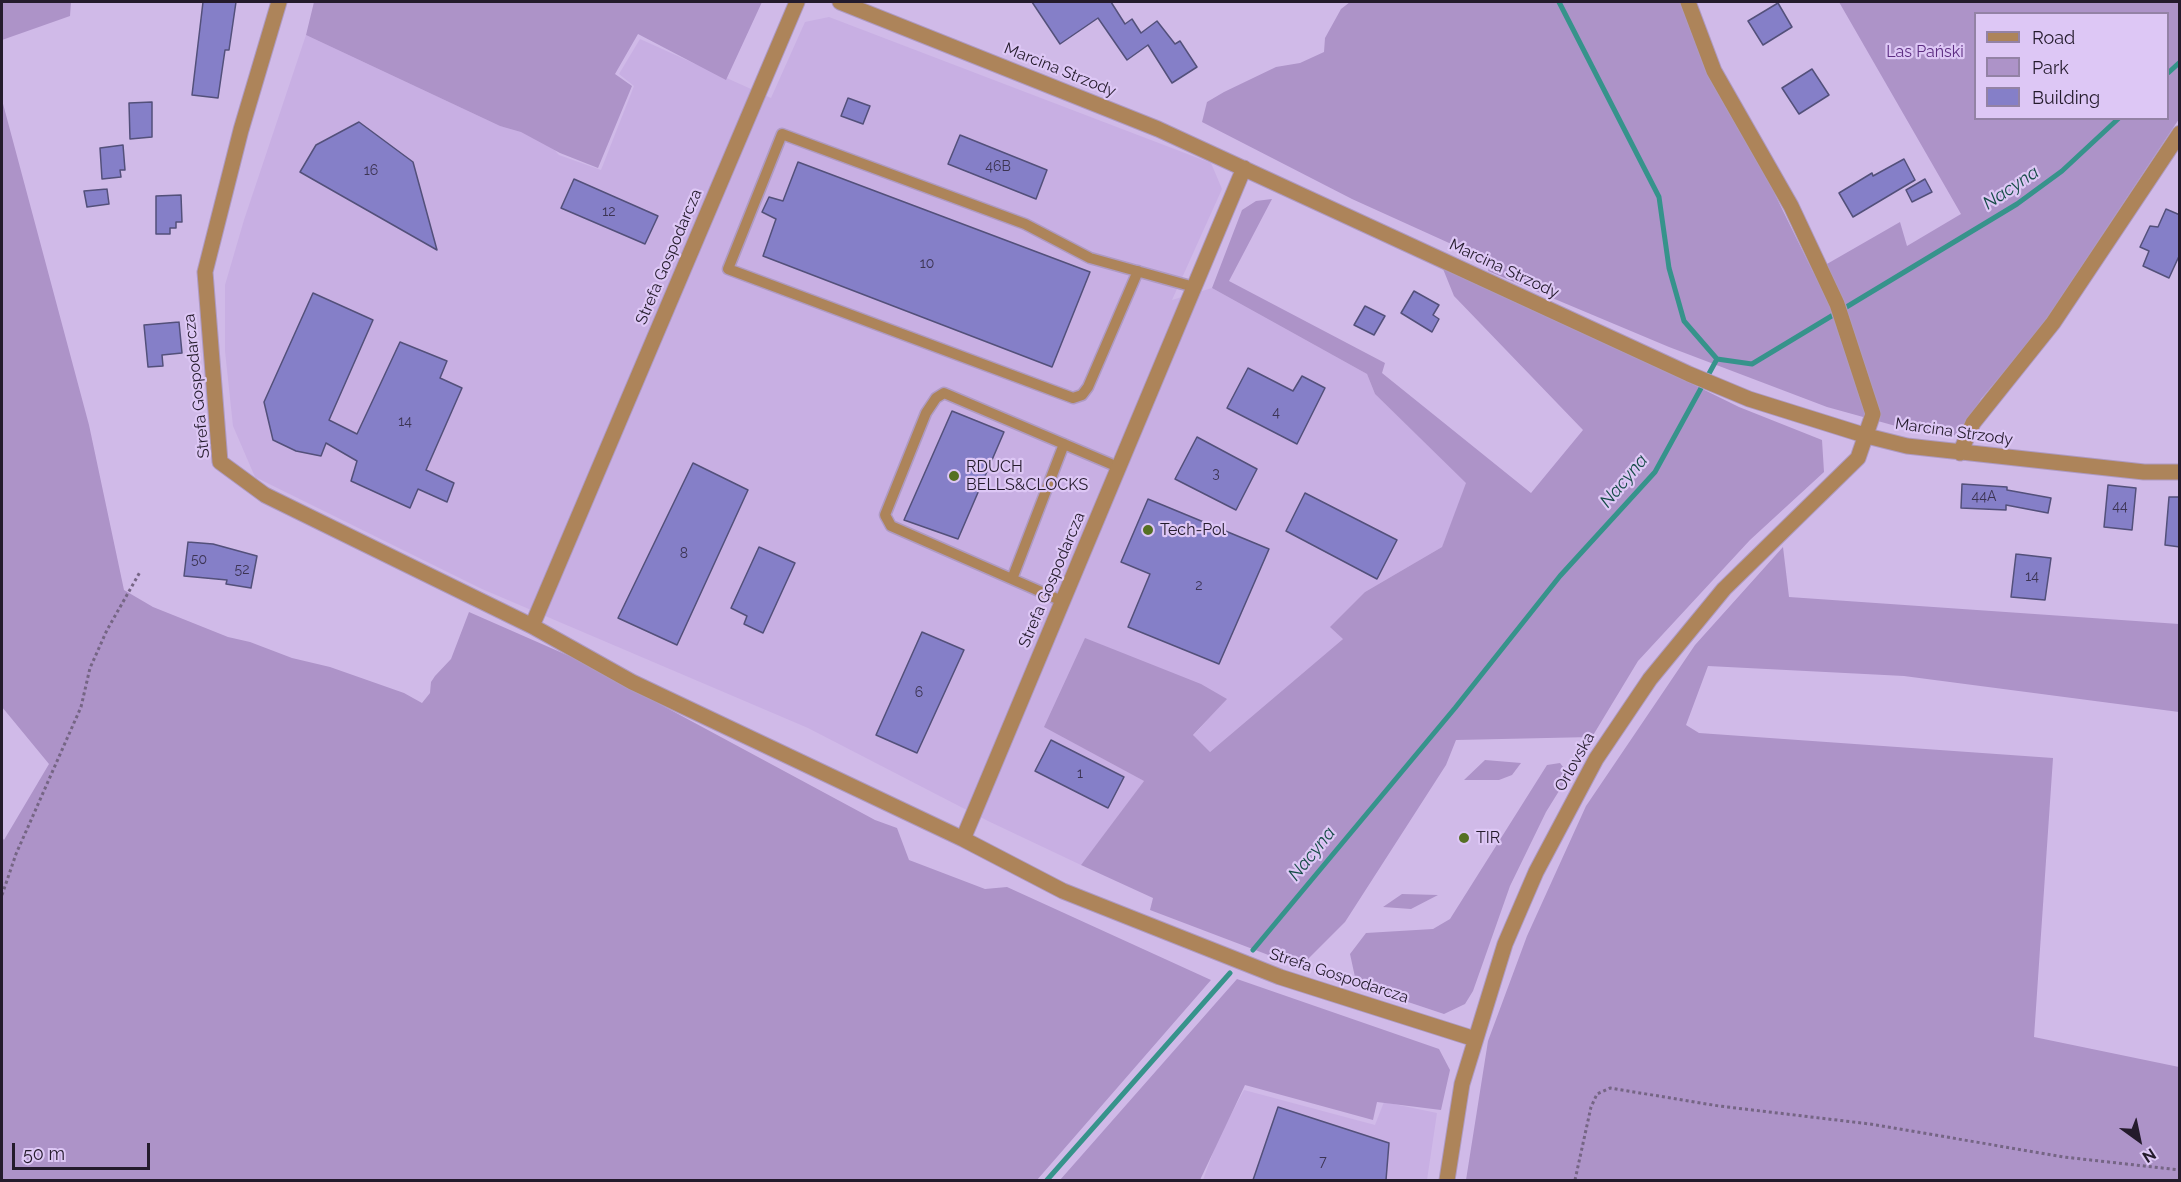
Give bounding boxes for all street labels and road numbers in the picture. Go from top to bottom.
street label: Marcina Strzody [1001,39,1119,101]
street label: Strefa Gospodarcza [632,186,706,328]
street label: Marcina Strzody [1446,235,1562,303]
street label: Strefa Gospodarcza [180,313,214,459]
street label: Marcina Strzody [1894,414,2014,450]
street label: Strefa Gospodarcza [1015,509,1089,651]
street label: Orlovska [1551,729,1599,795]
street label: Strefa Gospodarcza [1267,944,1411,1008]

